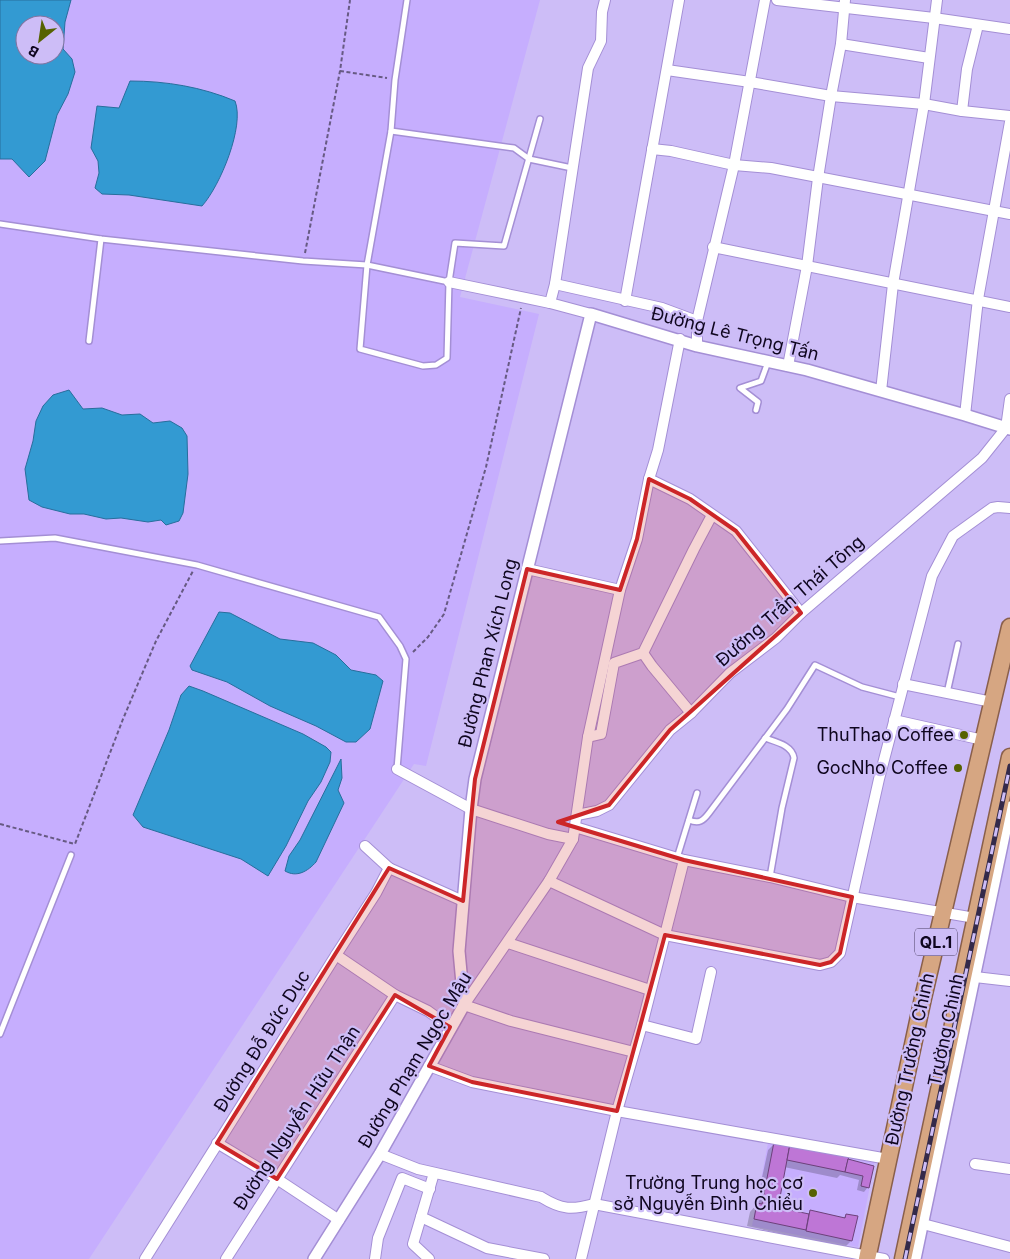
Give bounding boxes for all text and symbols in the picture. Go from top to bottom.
north arrow [15,15,65,65]
text: B [25,42,42,61]
street label: Đường Lê Trọng Tấn [649,302,821,365]
street label: Đường Trần Thái Tông [712,531,868,670]
street label: Đường Phan Xích Long [454,556,521,750]
place label: ThuThao Coffee [817,724,954,745]
marker: ThuThao Coffee [958,729,970,741]
place label: GocNho Coffee [816,757,948,778]
marker: GocNho Coffee [952,762,964,774]
road number: QL.1 [915,929,957,956]
street label: Đường Đỗ Đức Dục [209,966,314,1116]
street label: Đường Phạm Ngọc Mậu [354,968,476,1152]
street label: Đường Trường Chinh [881,971,938,1147]
street label: Trường Chinh [923,972,968,1088]
street label: Đường Nguyễn Hữu Thận [229,1022,364,1214]
place label: Trường Trung học cơ sở Nguyễn Đình Chiểu [614,1172,803,1214]
marker: Trường Trung học cơ sở Nguyễn Đình Chiểu [807,1187,819,1199]

